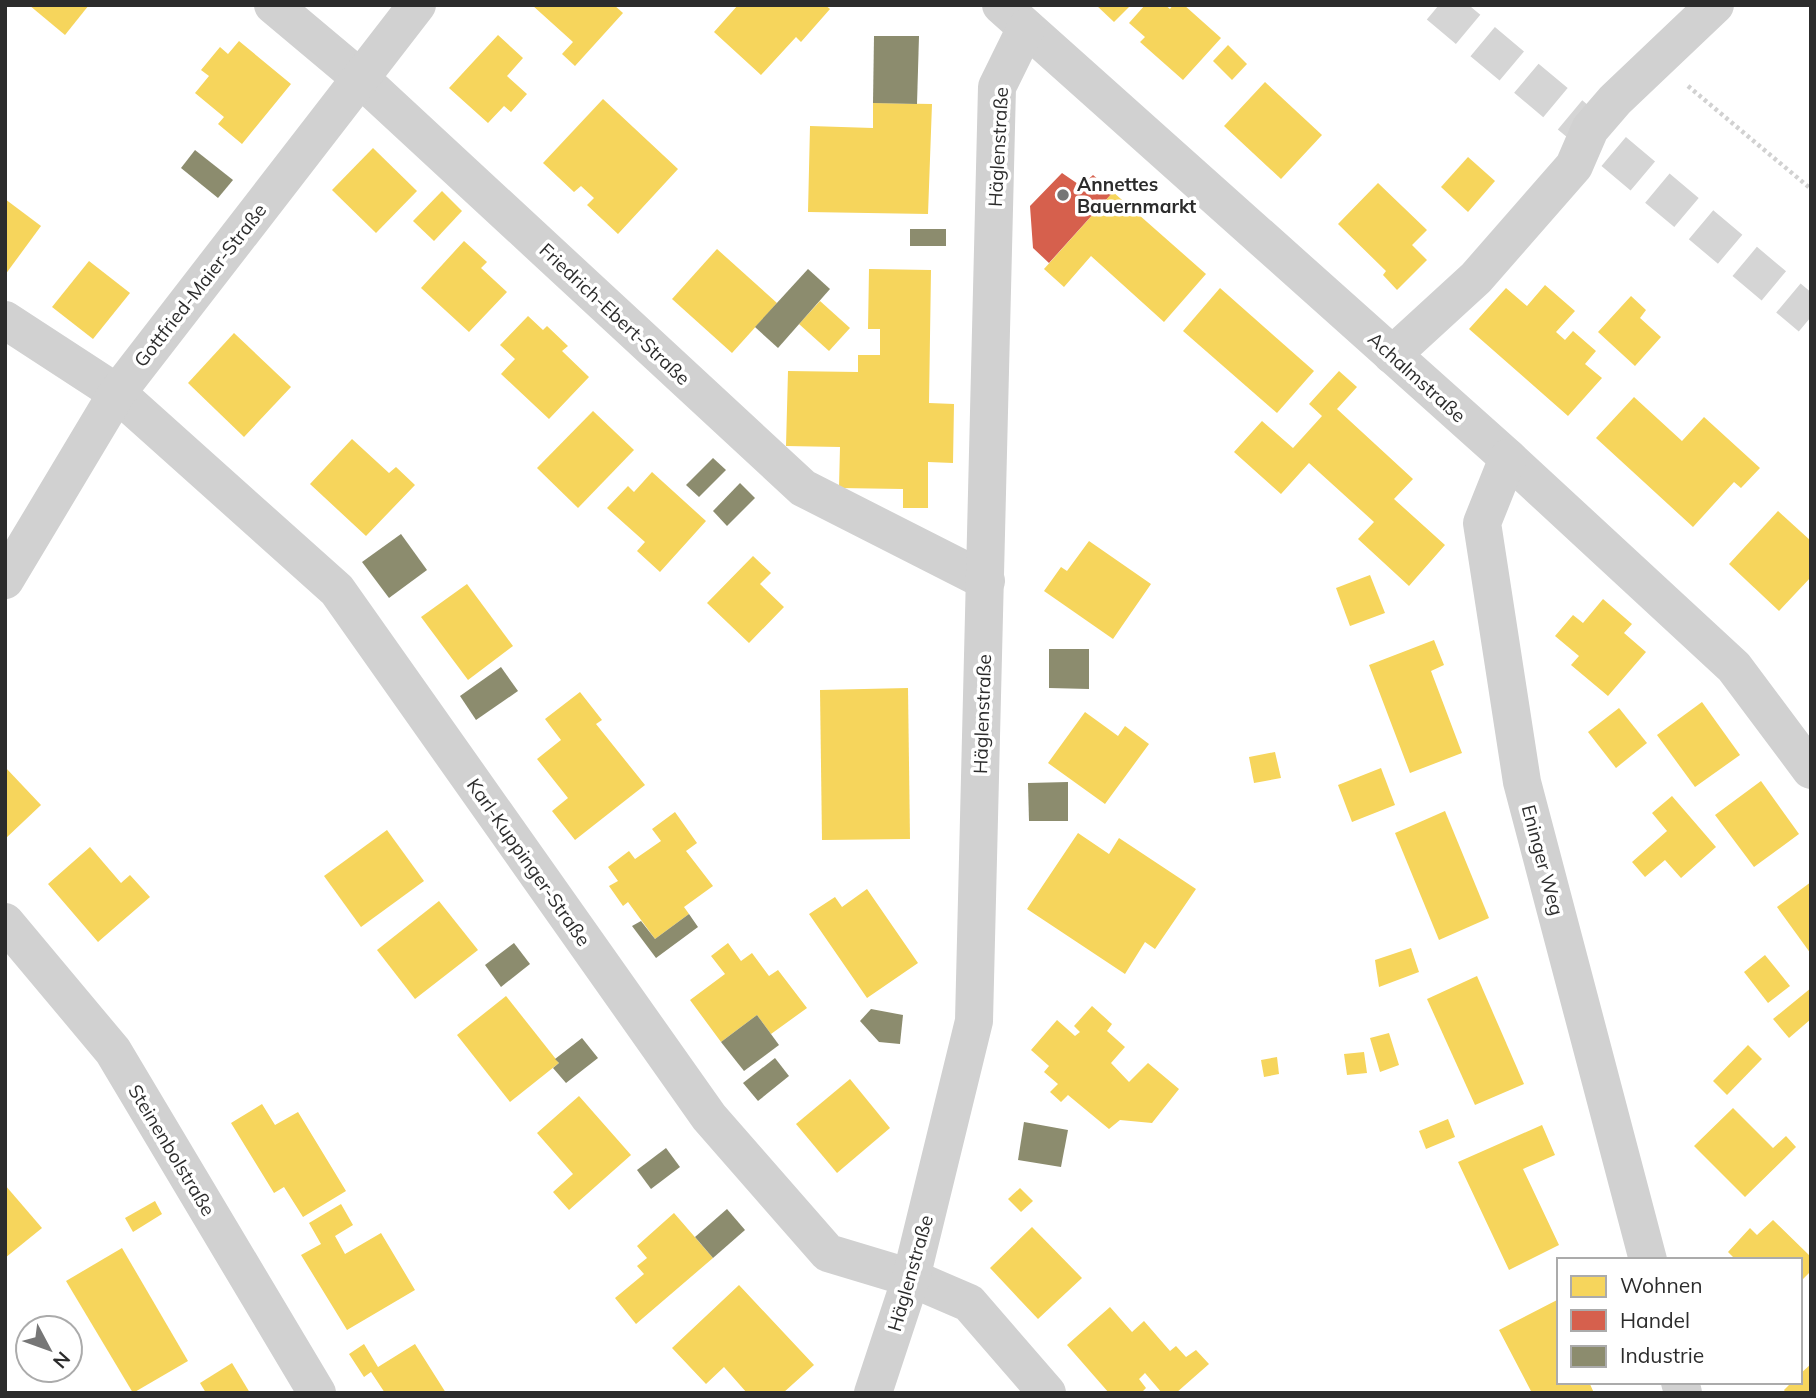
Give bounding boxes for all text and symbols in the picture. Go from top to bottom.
street label: Häglenstraße [983,86,1013,208]
place label: Annettes Bauernmarkt [1077,172,1196,218]
marker: Annettes Bauernmarkt [1055,187,1071,203]
street label: Gottfried-Maier-Straße [129,198,271,372]
street label: Friedrich-Ebert-Straße [535,238,695,390]
street label: Achalmstraße [1363,327,1471,427]
street label: Häglenstraße [968,654,996,774]
street label: Karl-Kuppinger-Straße [462,773,596,951]
street label: Eninger Weg [1517,802,1569,918]
street label: Steinenbolstraße [123,1080,221,1220]
street label: Häglenstraße [882,1212,938,1334]
legend [1557,1258,1802,1384]
text: Wohnen [1620,1272,1702,1298]
text: Handel [1620,1307,1690,1333]
north arrow [14,1314,84,1384]
text: Industrie [1620,1342,1704,1368]
text: N [48,1347,76,1373]

